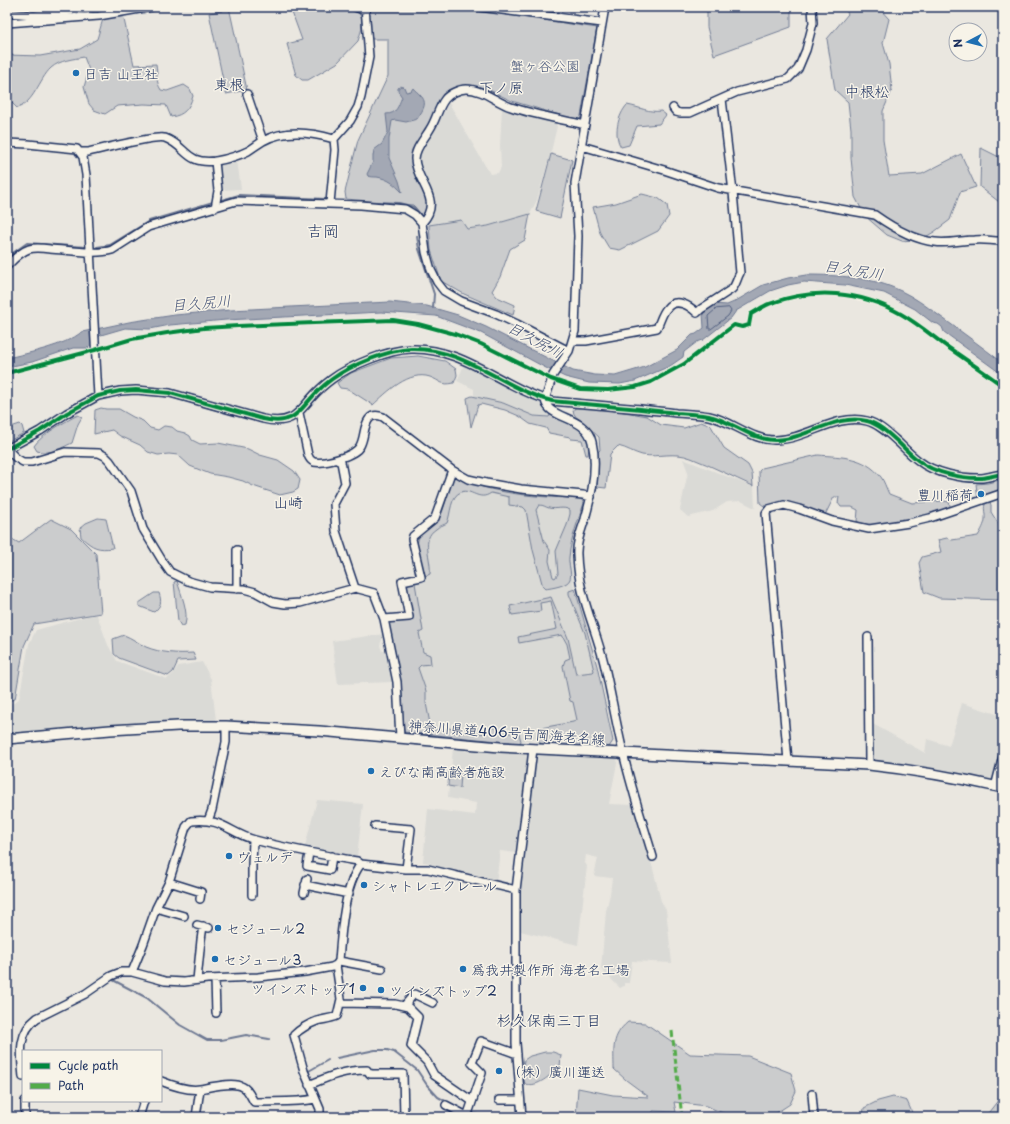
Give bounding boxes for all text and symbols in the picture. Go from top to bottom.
north arrow [948,22,988,62]
text: N [949,38,967,49]
park label: 蟹ヶ谷公園 [510,55,580,76]
place label: 日吉 山王社 [84,63,159,84]
marker: 日吉 山王社 [71,68,81,78]
district label: 東根 [214,72,245,95]
district label: 下ノ原 [478,75,524,98]
district label: 中根松 [844,79,890,102]
district label: 吉岡 [307,218,339,242]
water label: 目久尻川 [823,253,885,285]
water label: 目久尻川 [170,288,232,316]
water label: 目久尻川 [504,315,568,363]
place label: 豊川稲荷 [917,484,973,505]
marker: 豊川稲荷 [976,489,986,499]
district label: 山崎 [273,490,303,513]
street label: 神奈川県道406号吉岡海老名線 [408,715,606,749]
place label: えびな南高齢者施設 [379,761,505,782]
marker: えびな南高齢者施設 [366,766,376,776]
place label: ヴェルデ [237,846,293,867]
marker: ヴェルデ [224,851,234,861]
place label: シャトレエクレール [372,875,498,896]
marker: シャトレエクレール [359,880,369,890]
place label: セジュール2 [226,918,305,939]
marker: セジュール2 [213,923,223,933]
place label: セジュール3 [223,949,301,970]
marker: セジュール3 [210,954,220,964]
place label: 爲我井製作所 海老名工場 [471,959,630,980]
marker: 爲我井製作所 海老名工場 [458,964,468,974]
place label: ツインズトップ1 [251,978,355,999]
place label: ツインズトップ2 [389,980,497,1001]
marker: ツインズトップ1 [358,983,368,993]
marker: ツインズトップ2 [376,985,386,995]
district label: 杉久保南三丁目 [496,1008,602,1031]
legend [22,1050,162,1102]
text: Cycle path [58,1056,119,1074]
place label: （株）廣川運送 [507,1061,605,1082]
marker: （株）廣川運送 [494,1066,504,1076]
text: Path [58,1076,84,1094]

